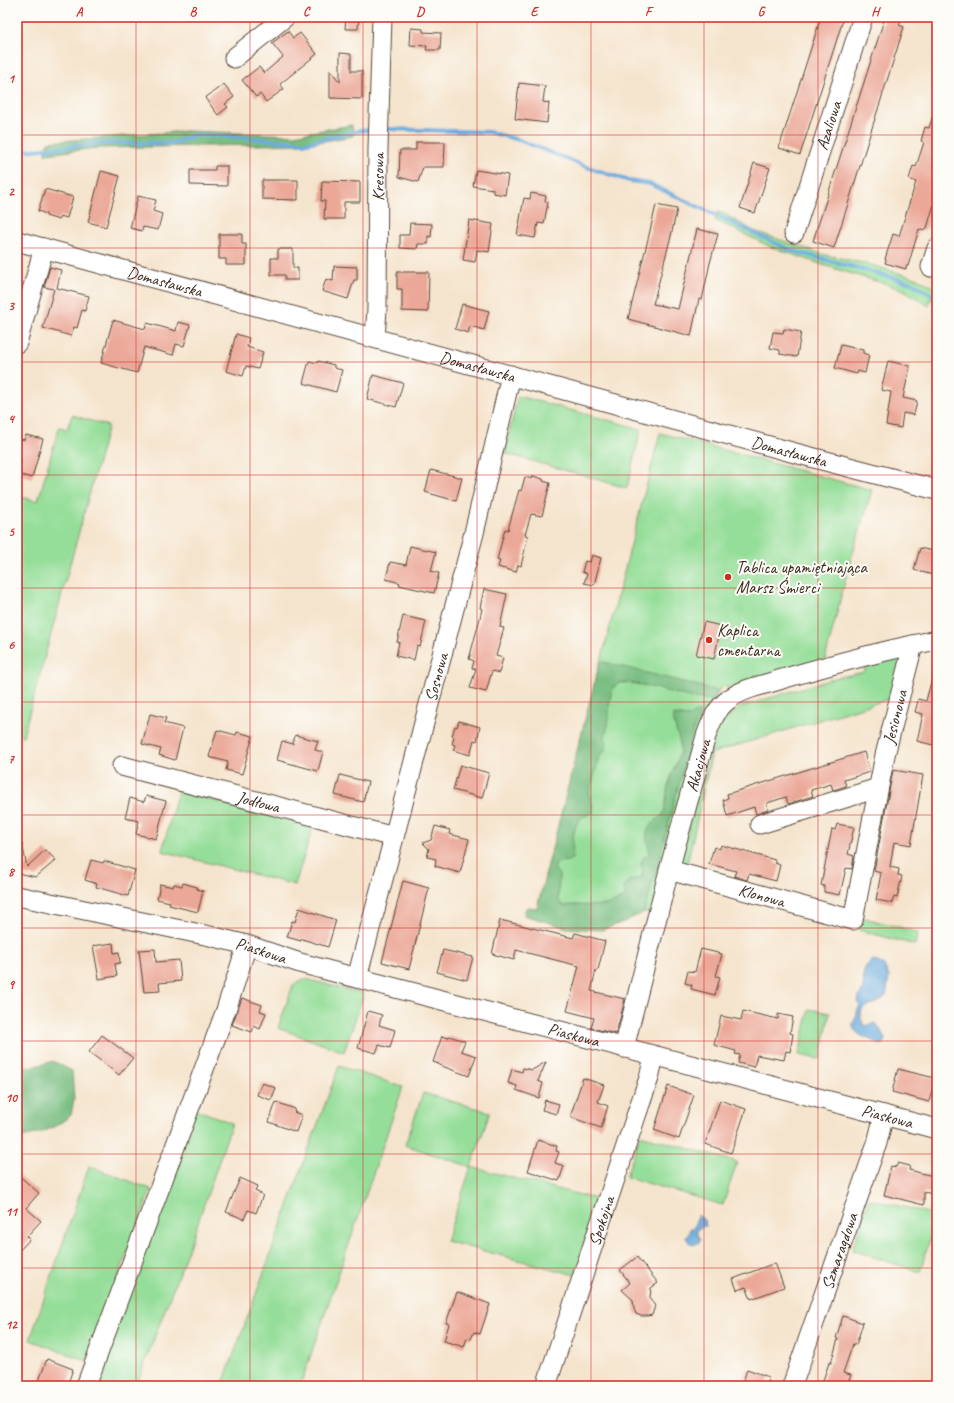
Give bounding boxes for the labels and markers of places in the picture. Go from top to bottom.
place label: Tablica upamiętniająca Marsz Śmierci [736,557,868,598]
marker: Tablica upamiętniająca Marsz Śmierci [723,572,733,582]
place label: Kaplica cmentarna [717,620,782,661]
marker: Kaplica cmentarna [704,635,714,645]

